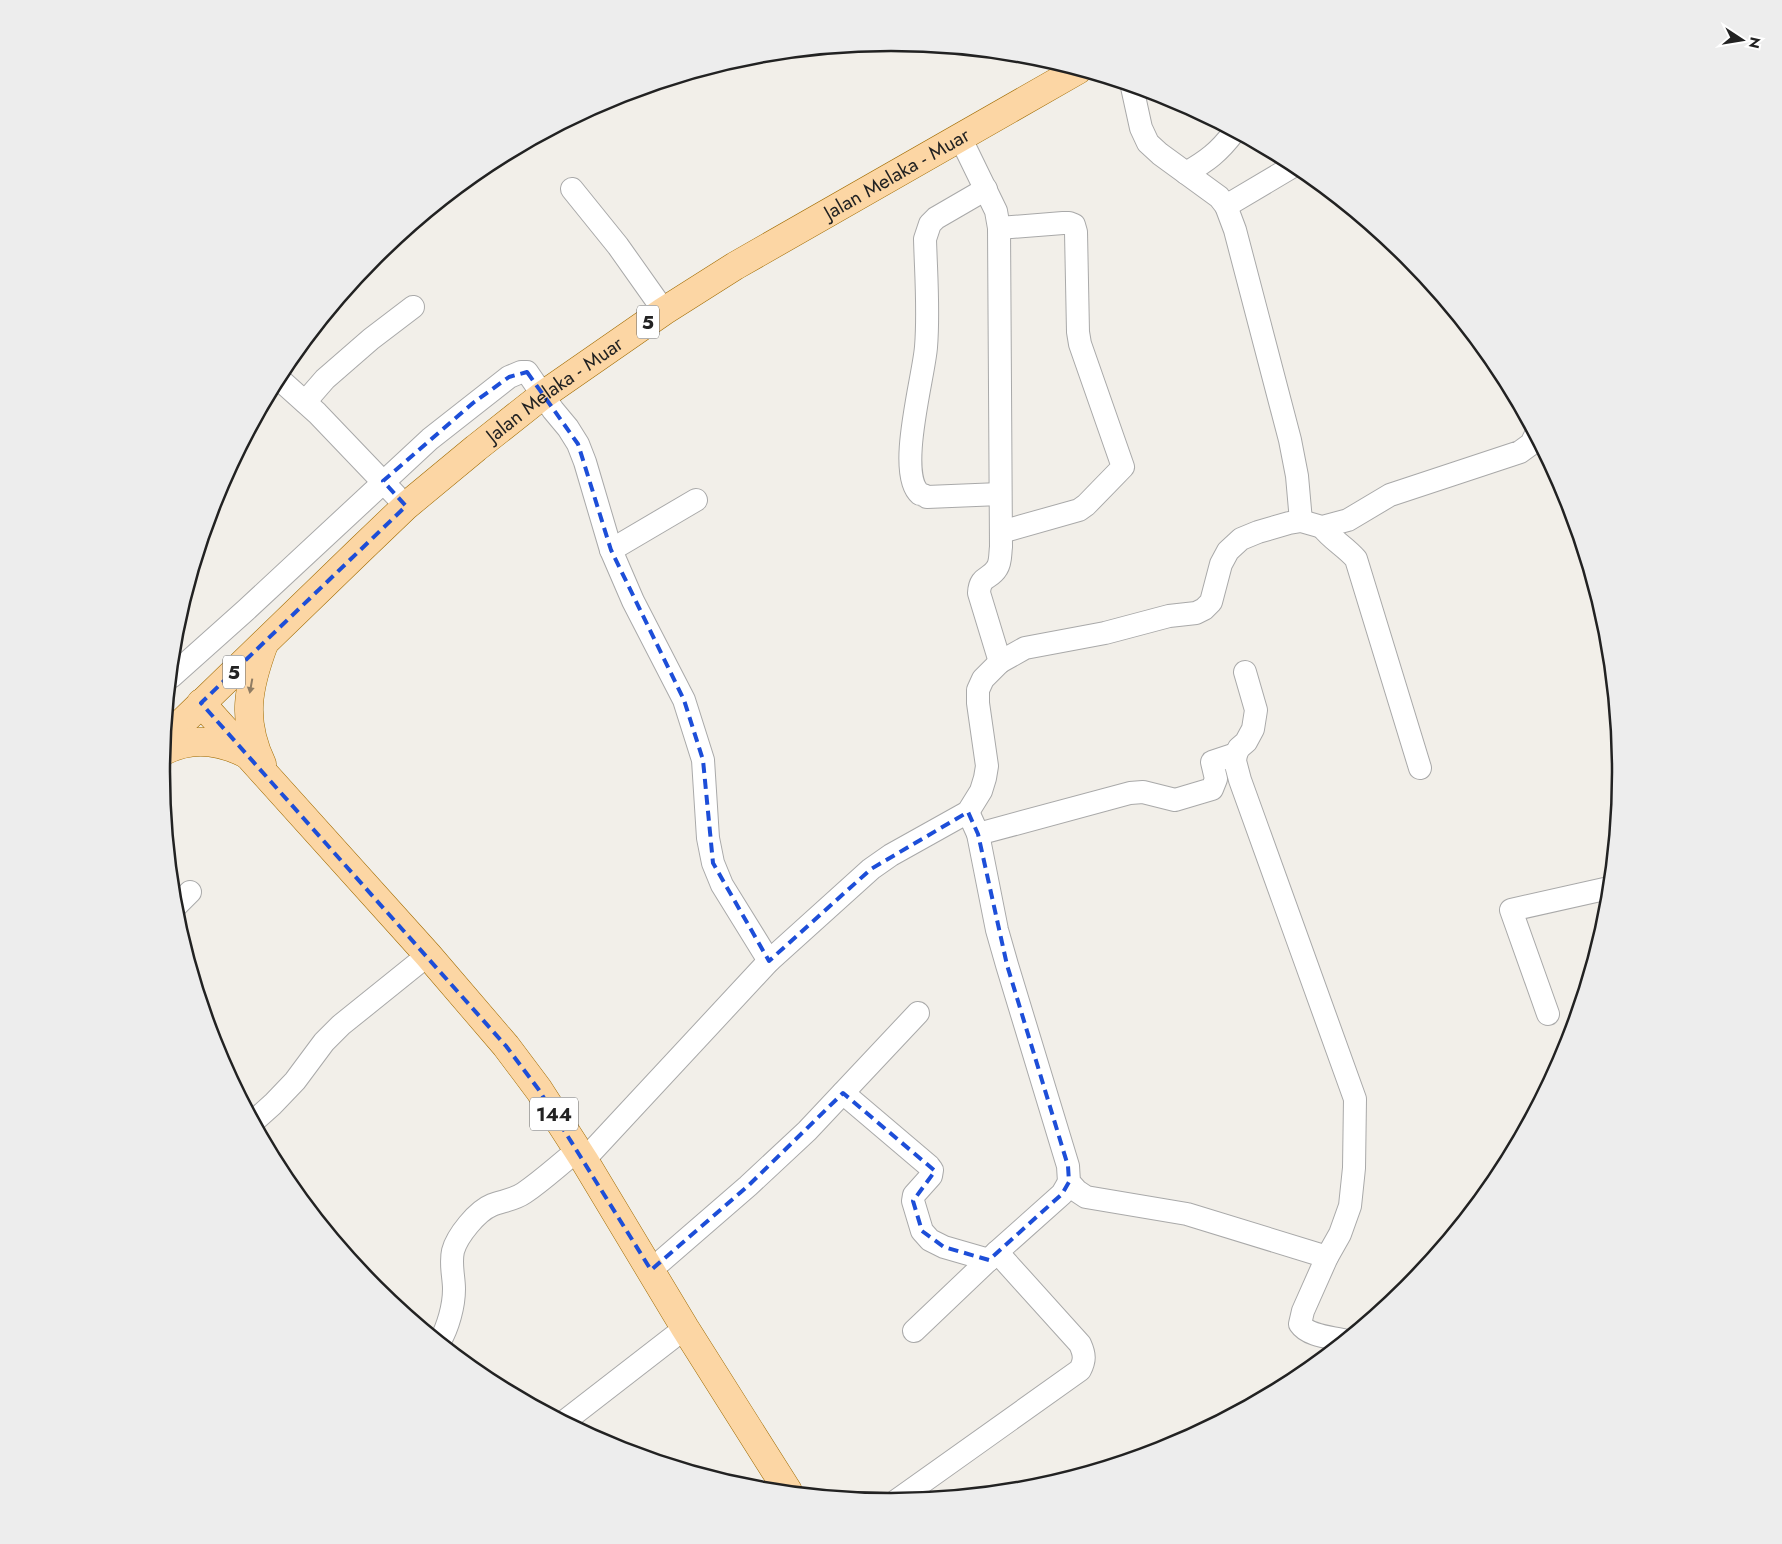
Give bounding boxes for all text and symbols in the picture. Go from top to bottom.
north arrow [1717,15,1767,65]
text: N [1744,35,1766,50]
street label: Jalan Melaka - Muar [816,120,975,228]
road number: 5 [637,306,659,338]
street label: Jalan Melaka - Muar [477,329,629,451]
road number: 5 [223,656,245,689]
one-way arrow [247,679,255,695]
road number: 144 [530,1098,578,1130]

